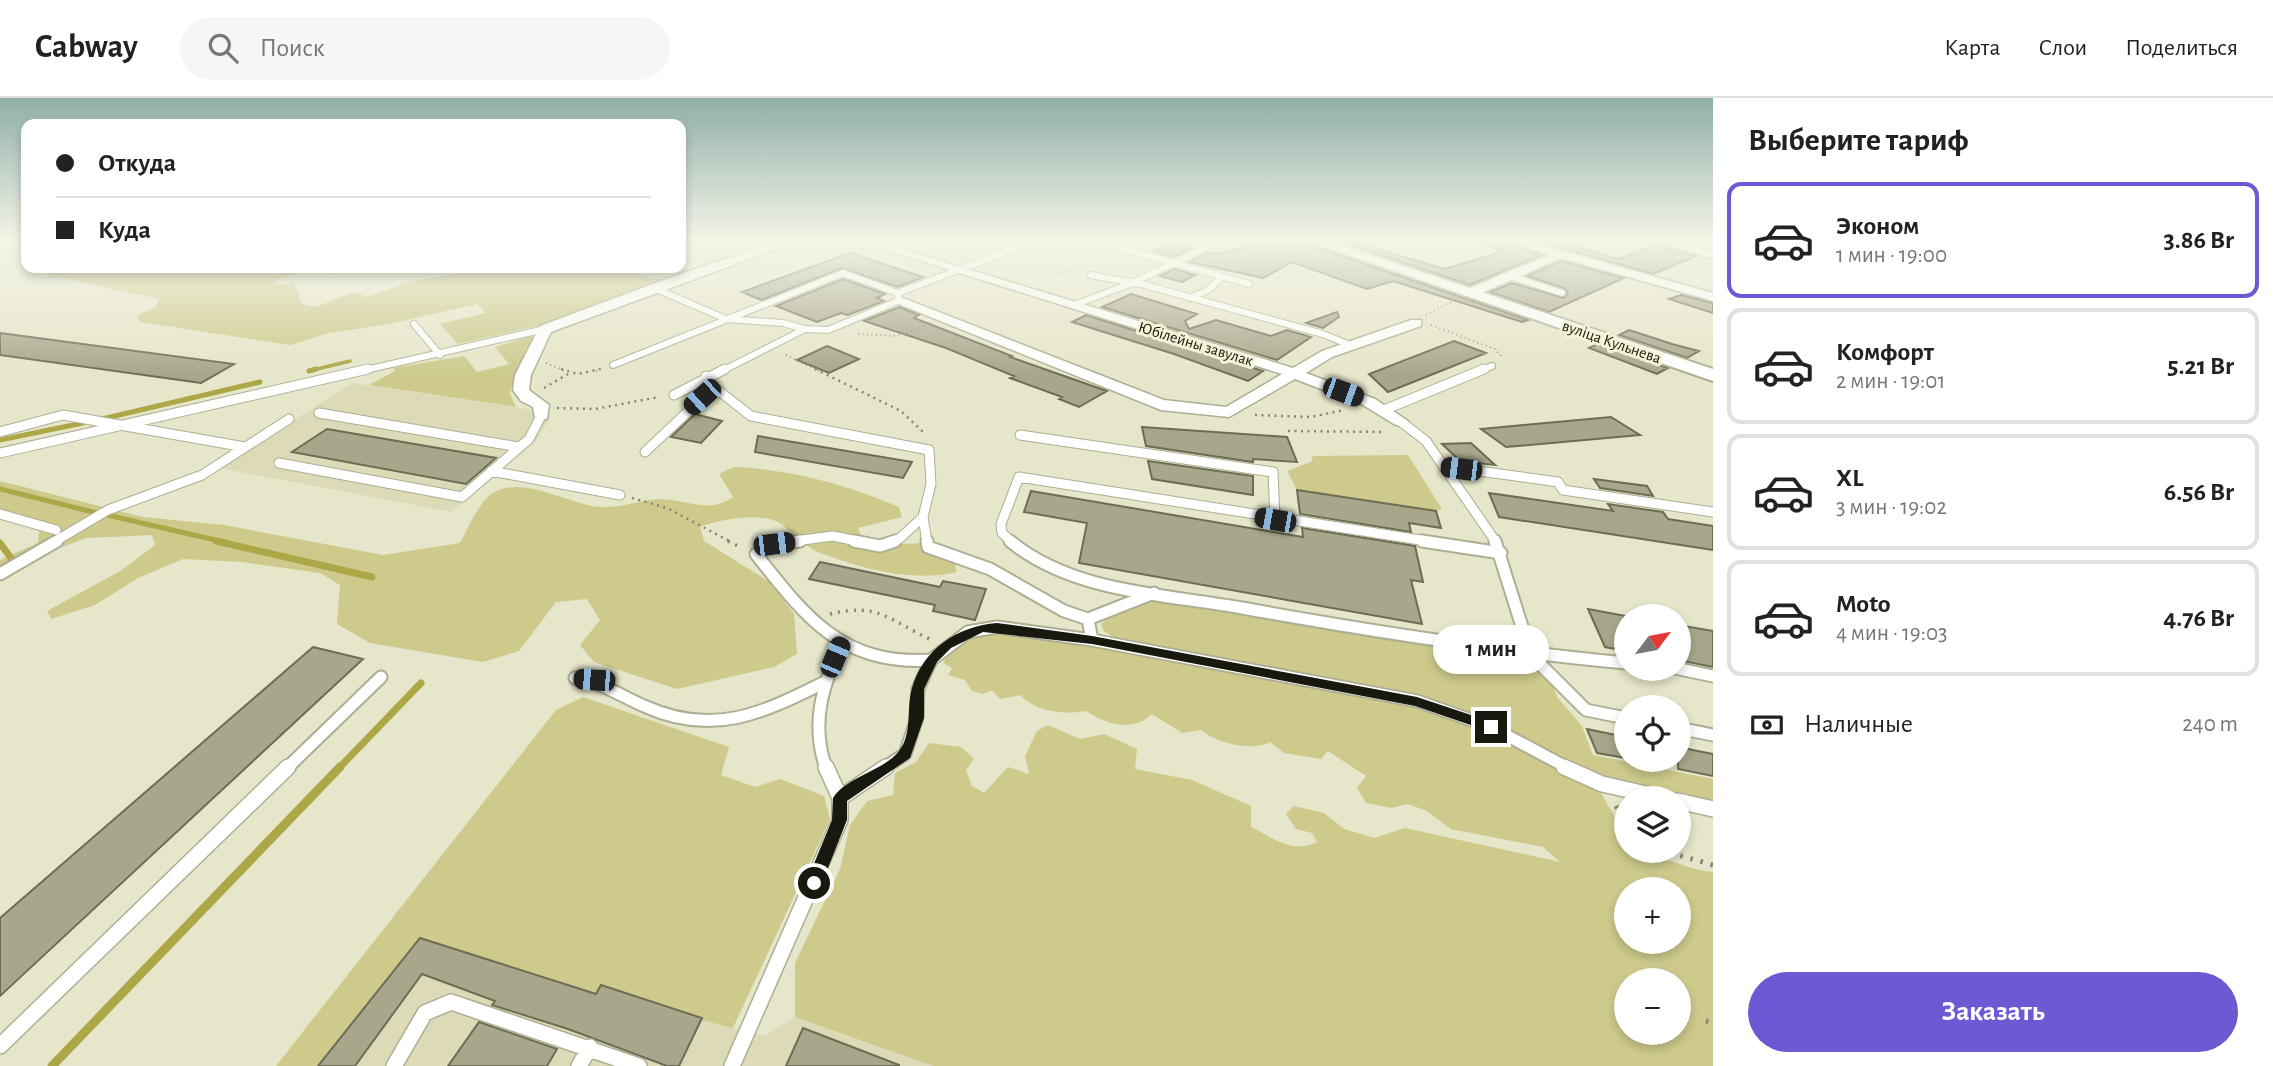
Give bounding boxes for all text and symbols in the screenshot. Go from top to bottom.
search box [180,17,670,80]
icon: search [204,29,242,67]
text: Cabway [35,31,138,64]
text: Поиск [260,35,325,61]
text: Карта [1944,36,2000,60]
text: Слои [2038,36,2087,60]
text: Поделиться [2125,36,2238,60]
text: Выберите тариф [1748,124,1969,156]
text: Откуда [98,150,176,176]
icon: car [1752,209,1815,272]
text: Эконом [1836,213,1919,239]
text: Куда [98,217,151,243]
text: 3.86 Br [2164,227,2234,253]
text: 1 мин · 19:00 [1836,244,1947,267]
street label: вуліца Кульнева [1560,318,1663,367]
street label: Юбілейны завулак [1136,319,1256,370]
icon: car [1752,335,1815,398]
text: Комфорт [1836,339,1934,365]
text: 5.21 Br [2167,353,2234,379]
text: 2 мин · 19:01 [1836,370,1945,393]
car [680,375,725,419]
car [1320,375,1367,409]
car [1439,456,1484,482]
icon: car [1752,461,1815,524]
text: XL [1836,465,1863,491]
text: 6.56 Br [2164,479,2234,505]
text: 3 мин · 19:02 [1836,496,1947,519]
car [1253,506,1298,534]
car [752,531,797,557]
icon: car [1752,587,1815,650]
text: Moto [1836,591,1891,617]
north arrow [1614,604,1690,681]
map controls [1614,604,1691,1045]
text: 4.76 Br [2163,605,2234,631]
text: 4 мин · 19:03 [1836,622,1948,645]
callout: 1 мин [1433,626,1549,674]
car [818,634,853,680]
text: 1 мин [1465,638,1517,661]
car [573,668,616,692]
button: locate [1614,695,1691,772]
icon: cash [1748,706,1786,744]
route end [1475,711,1507,743]
text: Наличные [1804,711,1913,737]
text: 240 m [2182,713,2238,736]
button: layers [1614,786,1691,863]
route start [798,867,830,899]
button: + [1614,877,1691,954]
button: − [1614,968,1691,1045]
button: Заказать [1748,972,2238,1052]

